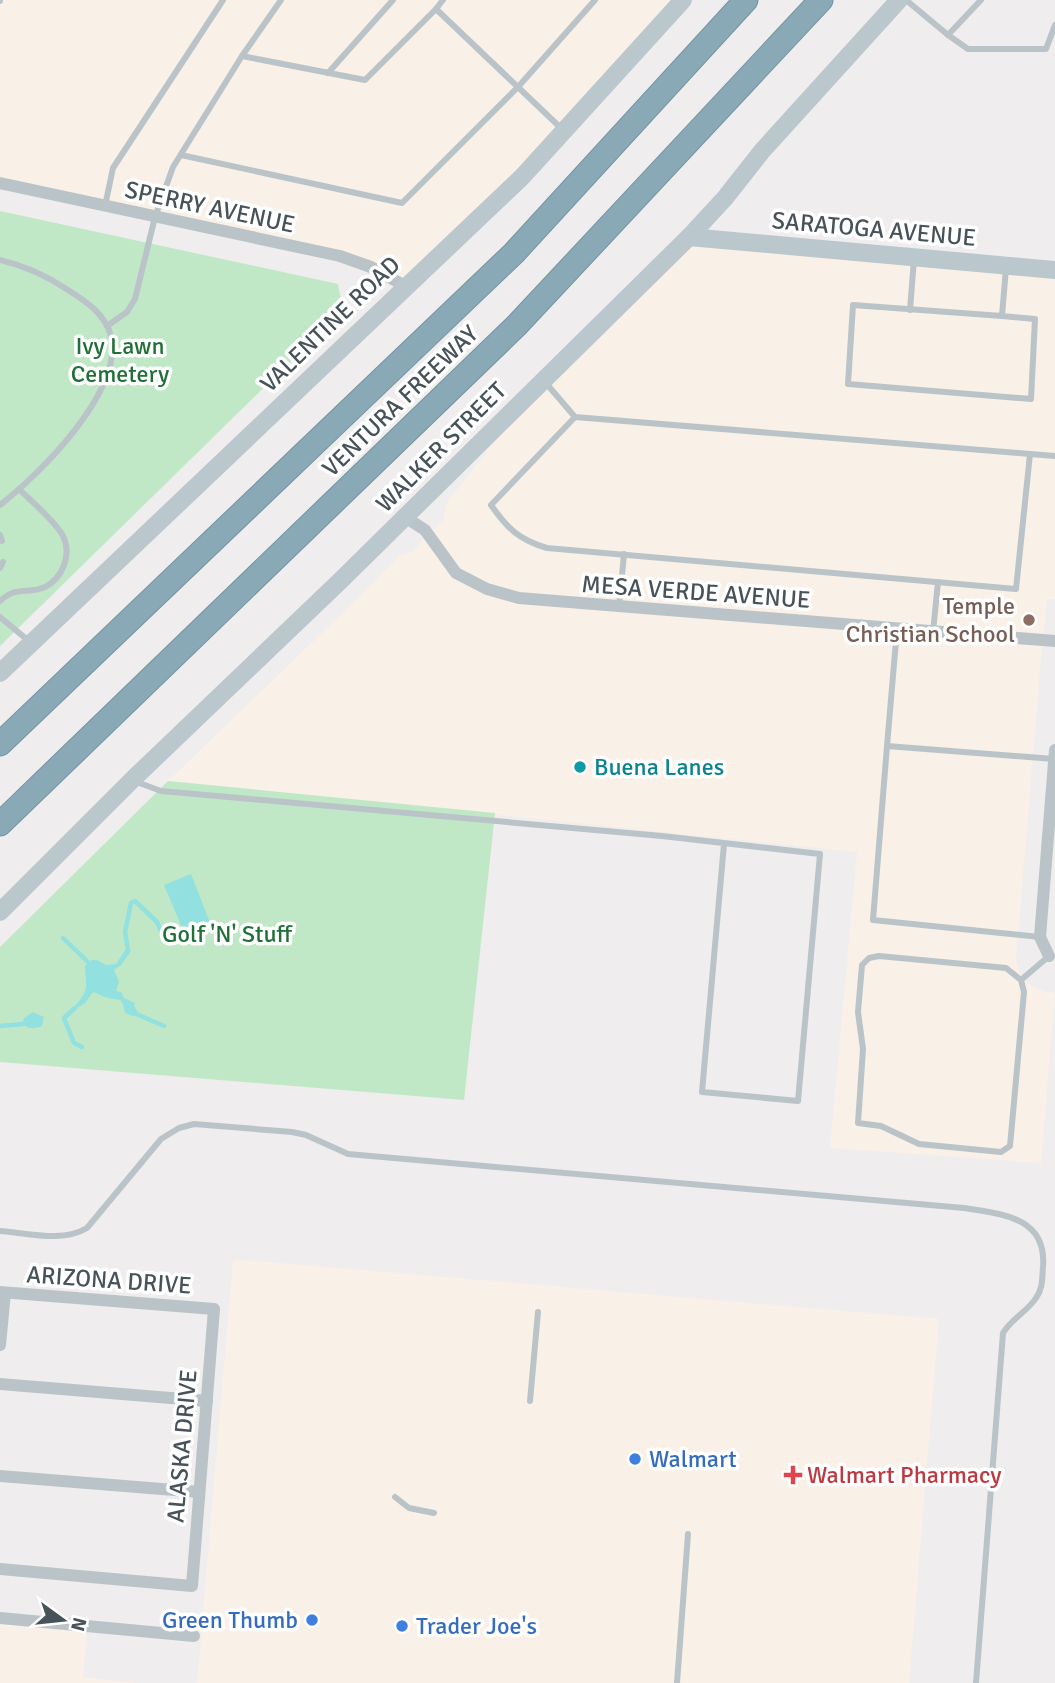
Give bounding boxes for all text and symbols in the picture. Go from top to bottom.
street label: SPERRY AVENUE [122,174,298,240]
street label: SARATOGA AVENUE [771,205,977,253]
street label: VALENTINE ROAD [254,250,406,398]
street label: VENTURA FREEWAY [316,319,484,483]
park label: Ivy Lawn Cemetery [71,331,169,389]
street label: WALKER STREET [370,375,513,518]
street label: MESA VERDE AVENUE [581,569,811,615]
place label: Temple Christian School [846,591,1015,649]
marker: Temple Christian School [1021,612,1037,628]
place label: Buena Lanes [594,752,724,782]
marker: Buena Lanes [572,759,588,775]
park label: Golf 'N' Stuff [162,919,294,949]
street label: ARIZONA DRIVE [25,1259,193,1301]
street label: ALASKA DRIVE [160,1368,204,1524]
place label: Walmart [649,1444,737,1474]
marker: Walmart [627,1451,643,1467]
place label: Walmart Pharmacy [807,1460,1001,1490]
marker: Walmart Pharmacy [785,1467,801,1483]
north arrow [28,1585,98,1655]
place label: Green Thumb [162,1605,298,1635]
place label: Trader Joe's [416,1611,537,1641]
marker: Green Thumb [304,1612,320,1628]
text: N [65,1615,92,1634]
marker: Trader Joe's [394,1618,410,1634]

